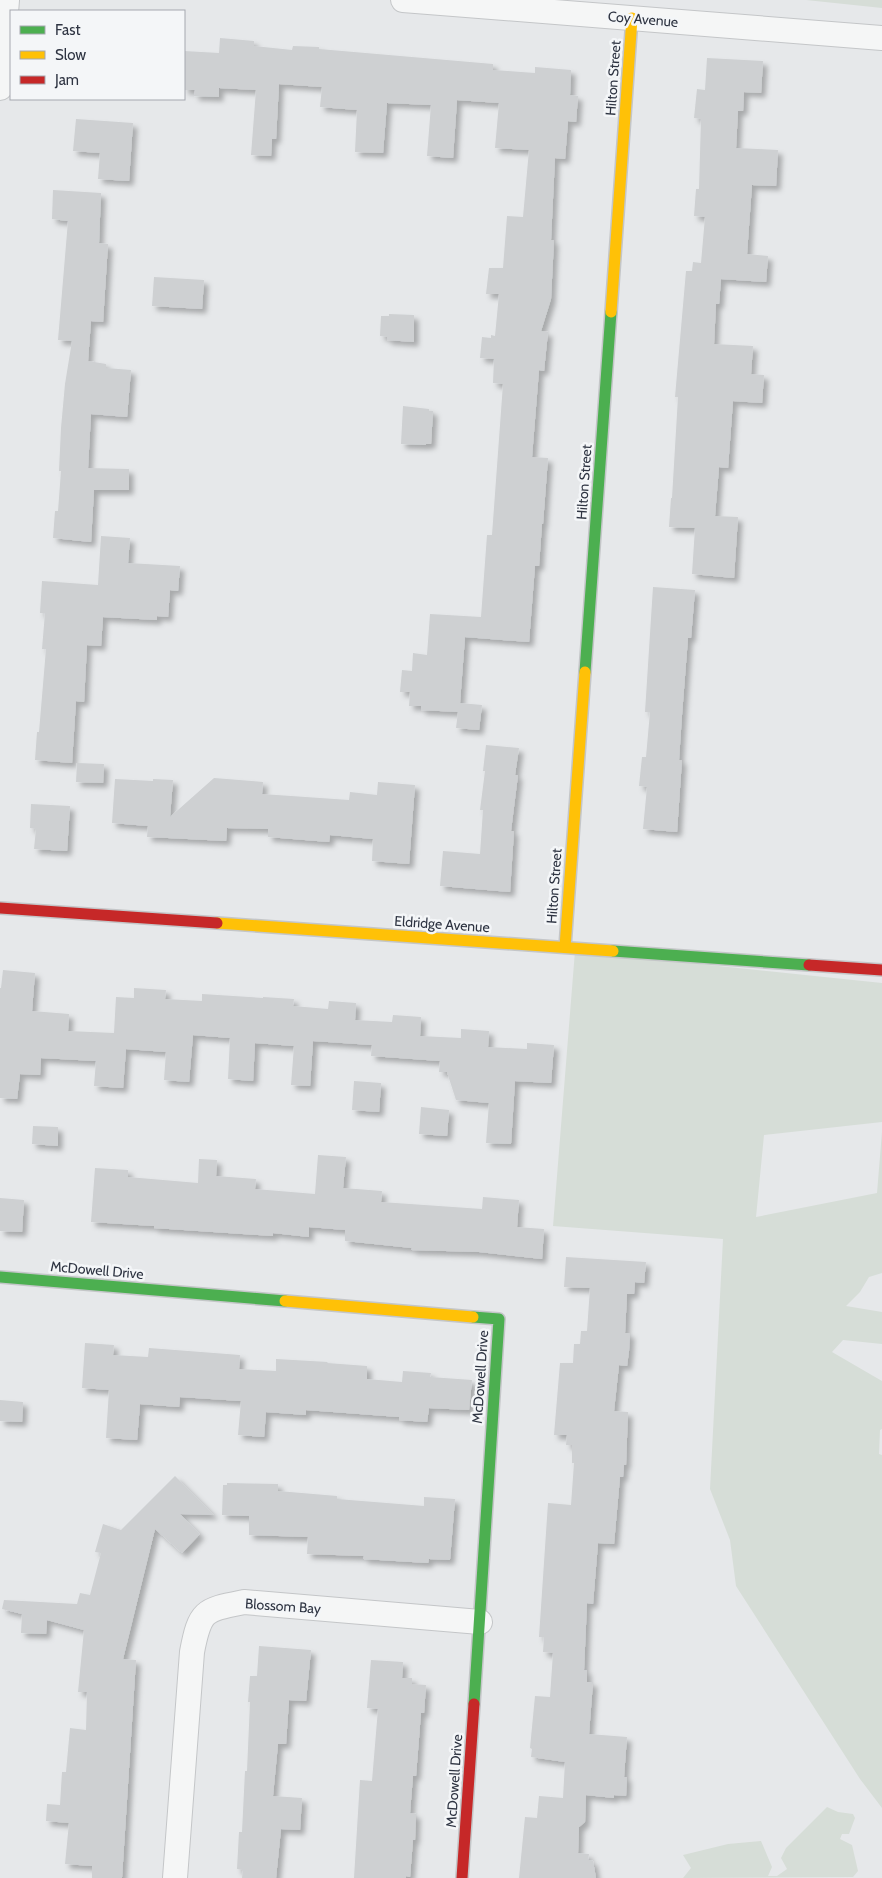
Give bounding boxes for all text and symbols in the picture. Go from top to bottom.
street label: Coy Avenue [607,7,679,31]
legend [10,10,185,100]
text: Fast [55,21,80,39]
street label: Hilton Street [601,40,625,116]
text: Slow [55,46,86,64]
text: Jam [54,71,79,89]
street label: Hilton Street [572,444,596,520]
street label: Hilton Street [542,848,566,924]
street label: Eldridge Avenue [394,912,490,936]
street label: McDowell Drive [50,1257,144,1283]
street label: McDowell Drive [468,1330,492,1424]
street label: Blossom Bay [245,1594,321,1618]
street label: McDowell Drive [442,1734,466,1828]

